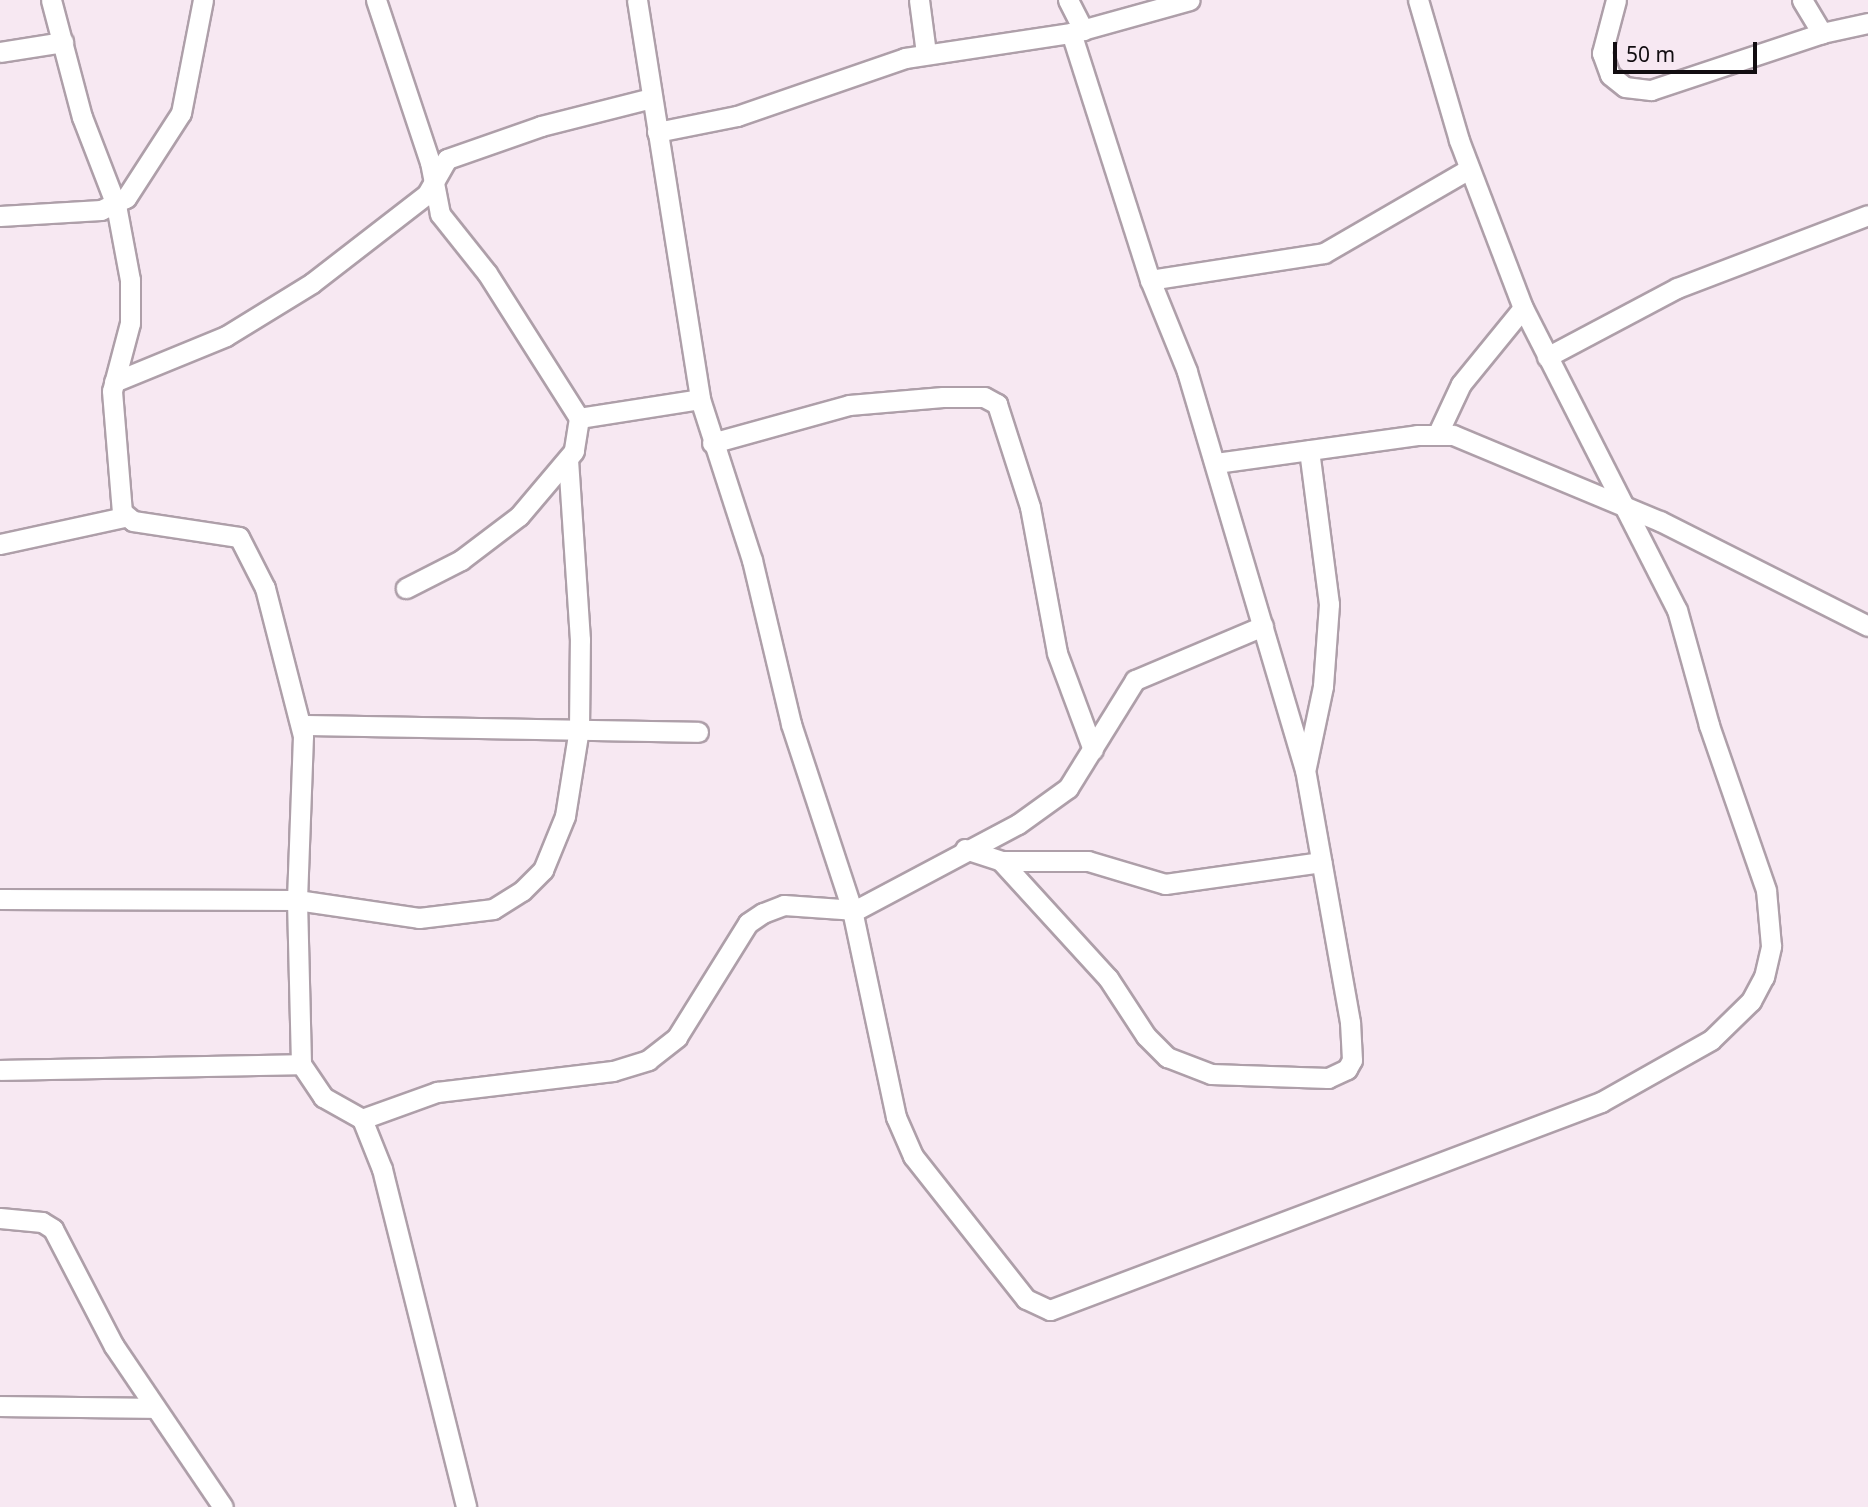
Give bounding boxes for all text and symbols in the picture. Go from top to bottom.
scale bar [1616,28,1759,72]
text: 50 m [1626,40,1675,68]

